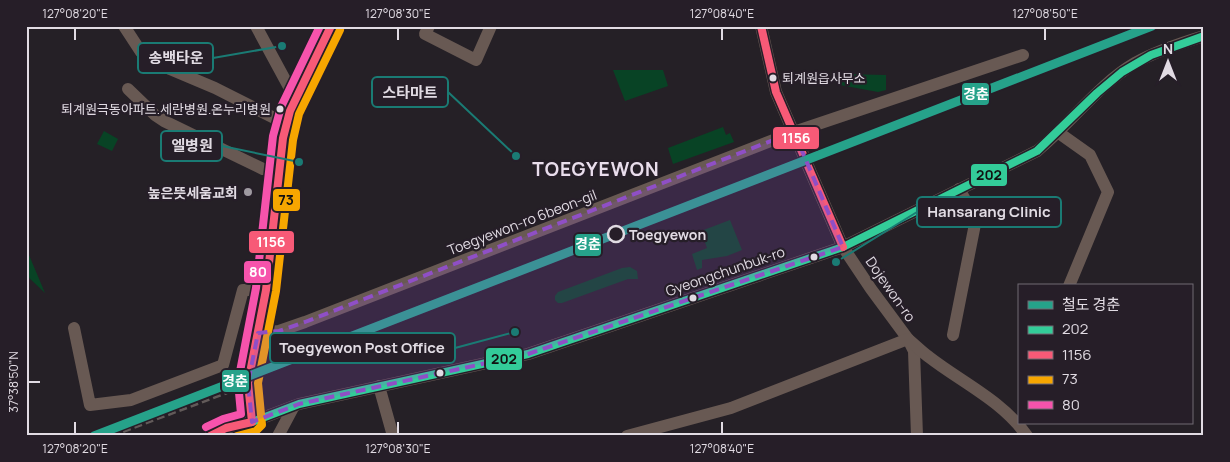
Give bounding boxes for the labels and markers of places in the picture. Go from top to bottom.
callout: 송백타운 [138,43,213,73]
place label: 퇴계원읍사무소 [782,69,866,87]
marker: 퇴계원읍사무소 [768,73,778,83]
callout: 스타마트 [372,77,448,107]
place label: 퇴계원극동아파트.세란병원.온누리병원 [61,100,271,118]
marker: 퇴계원극동아파트.세란병원.온누리병원 [275,104,285,114]
callout: 엘병원 [161,131,222,161]
place label: 높은뜻세움교회 [148,183,238,202]
marker: 높은뜻세움교회 [242,186,254,198]
callout: Hansarang Clinic [917,197,1061,227]
marker: Toegyewon [607,225,625,243]
place label: Toegyewon [629,225,706,244]
unlabelled marker [809,252,819,262]
unlabelled marker [688,293,698,303]
callout: Toegyewon Post Office [270,333,455,363]
unlabelled marker [435,368,445,378]

